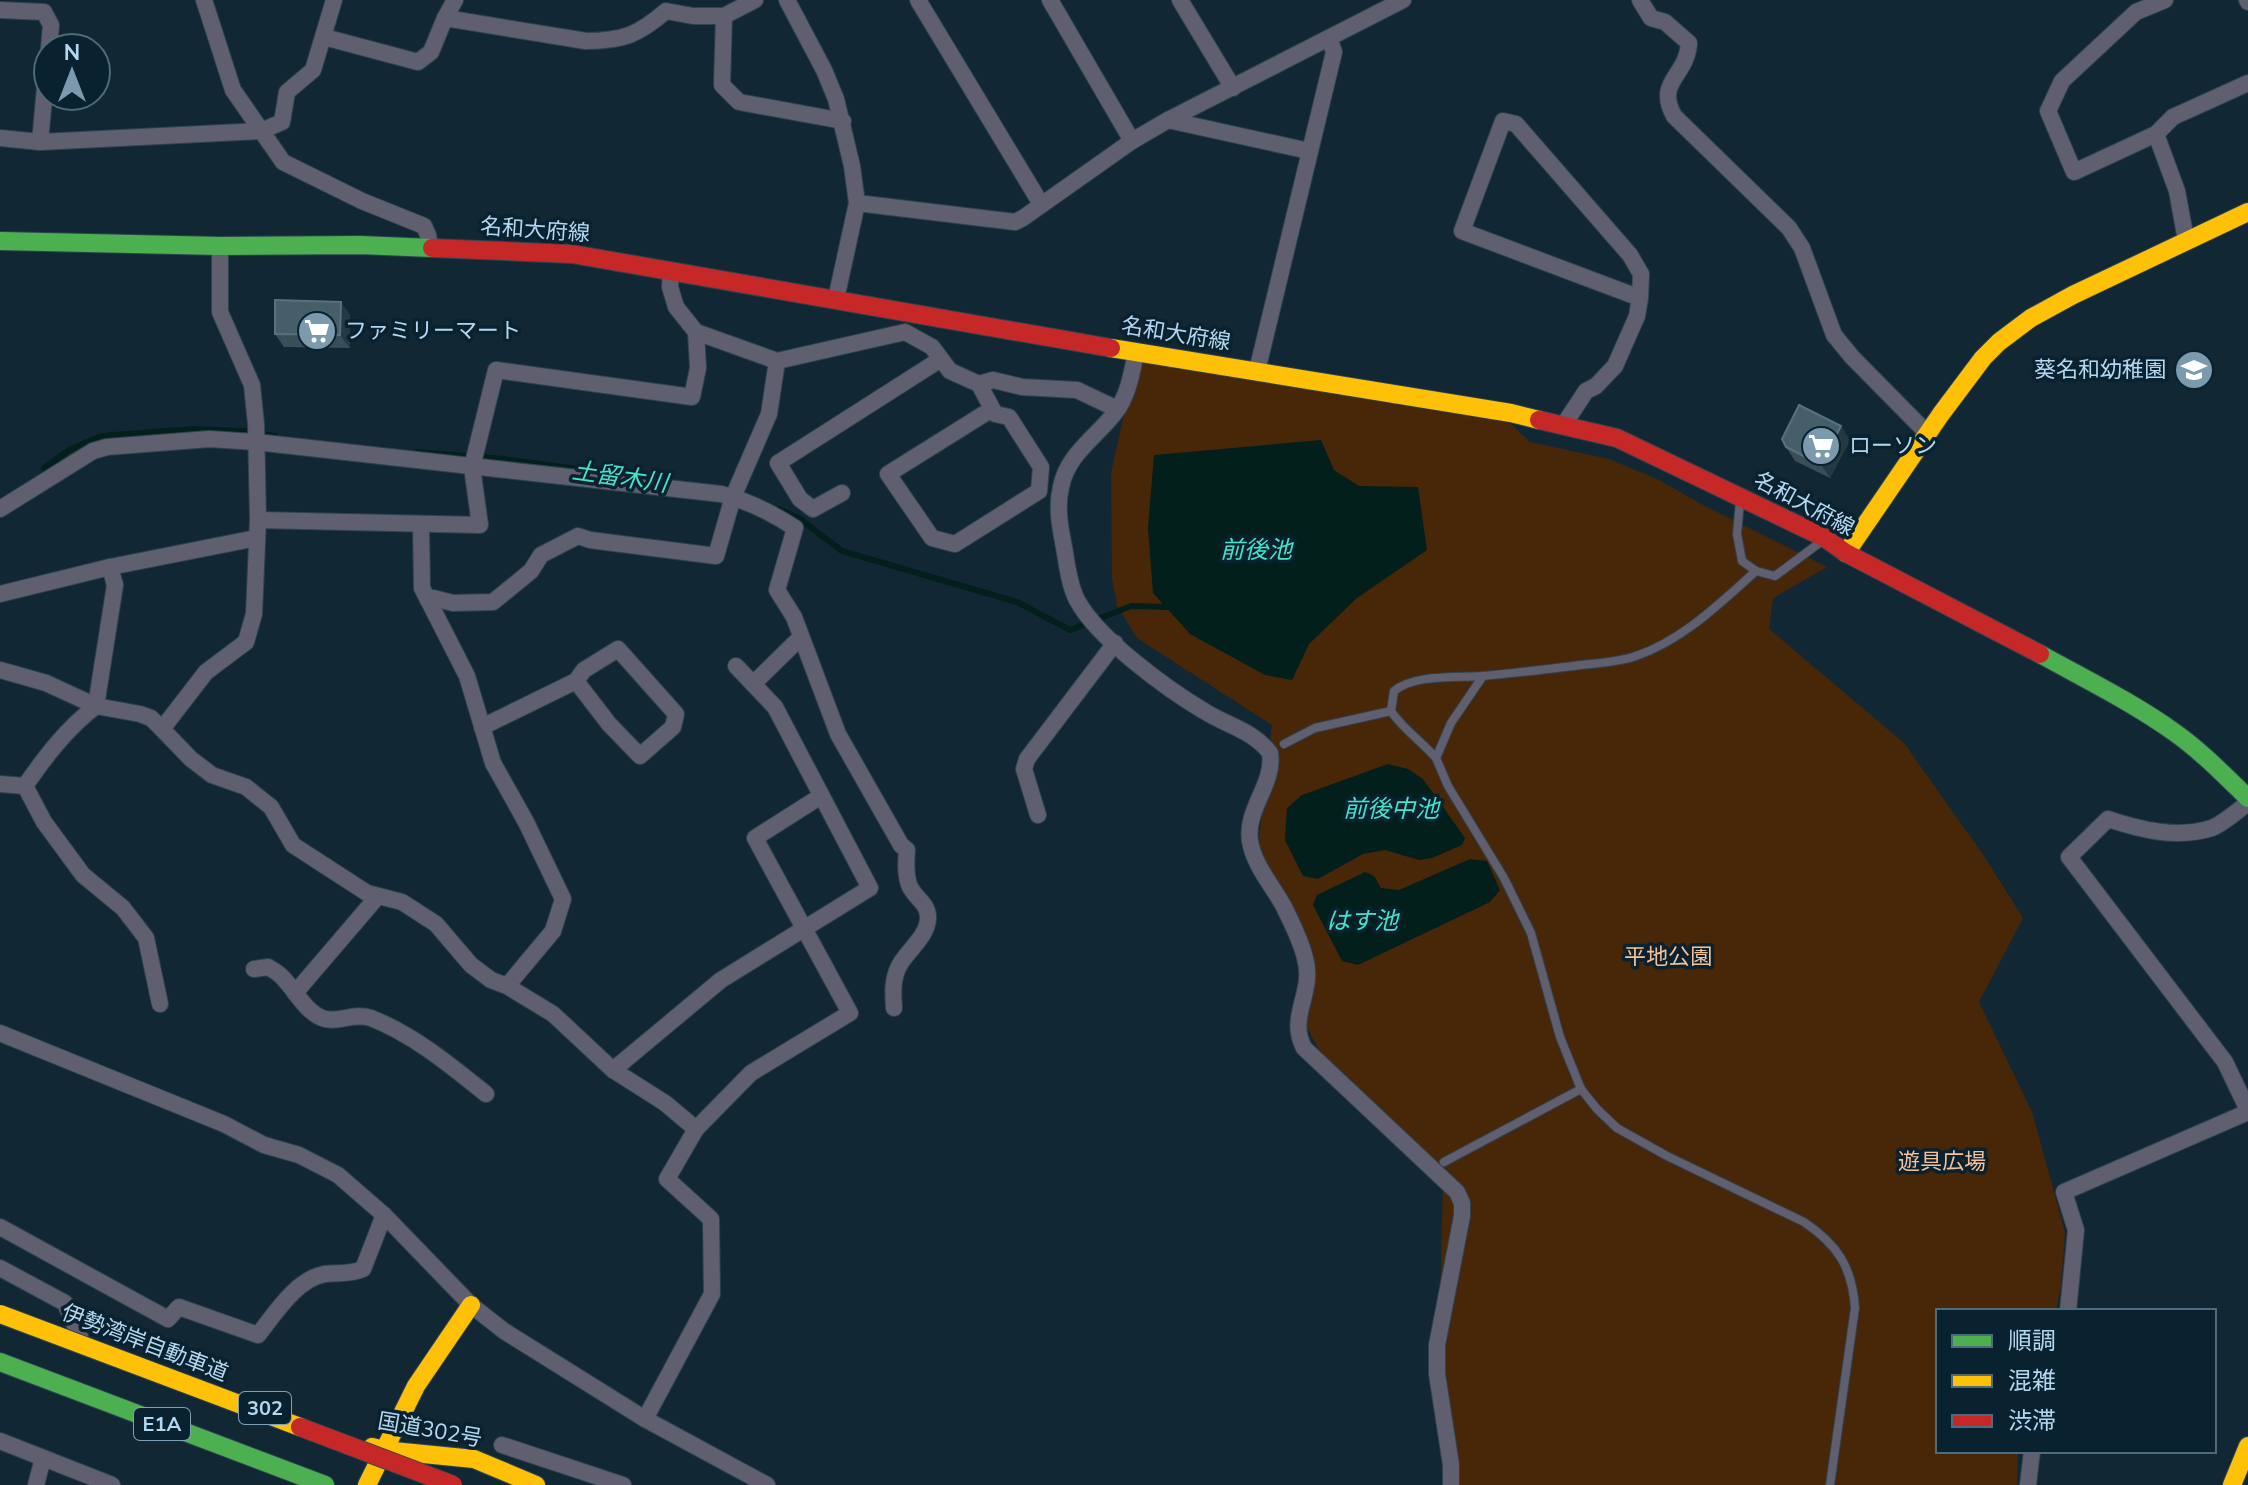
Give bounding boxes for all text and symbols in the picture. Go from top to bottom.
north arrow [32,32,112,112]
text: N [64,38,80,68]
street label: 名和大府線 [479,211,591,249]
supermarket icon: ファミリーマート [296,310,338,352]
street label: 名和大府線 [1119,311,1233,357]
place label: ファミリーマート [345,316,521,346]
school or university icon: 葵名和幼稚園 [2173,349,2215,391]
place label: 葵名和幼稚園 [2034,355,2166,385]
supermarket icon: ローソン [1800,425,1842,467]
place label: ローソン [1849,431,1937,461]
water label: 土留木川 [570,454,673,500]
street label: 名和大府線 [1748,465,1860,543]
water label: 前後池 [1220,534,1294,566]
water label: 前後中池 [1343,793,1441,825]
water label: はす池 [1326,905,1400,937]
park label: 平地公園 [1624,942,1712,972]
park label: 遊具広場 [1898,1147,1986,1177]
street label: 伊勢湾岸自動車道 [57,1297,233,1389]
legend [1936,1309,2216,1453]
text: 順調 [2008,1325,2056,1357]
text: 混雑 [2008,1365,2056,1397]
road number: 302 [239,1392,291,1424]
text: 渋滞 [2008,1405,2056,1437]
street label: 国道302号 [375,1406,485,1454]
road number: E1A [134,1408,190,1440]

